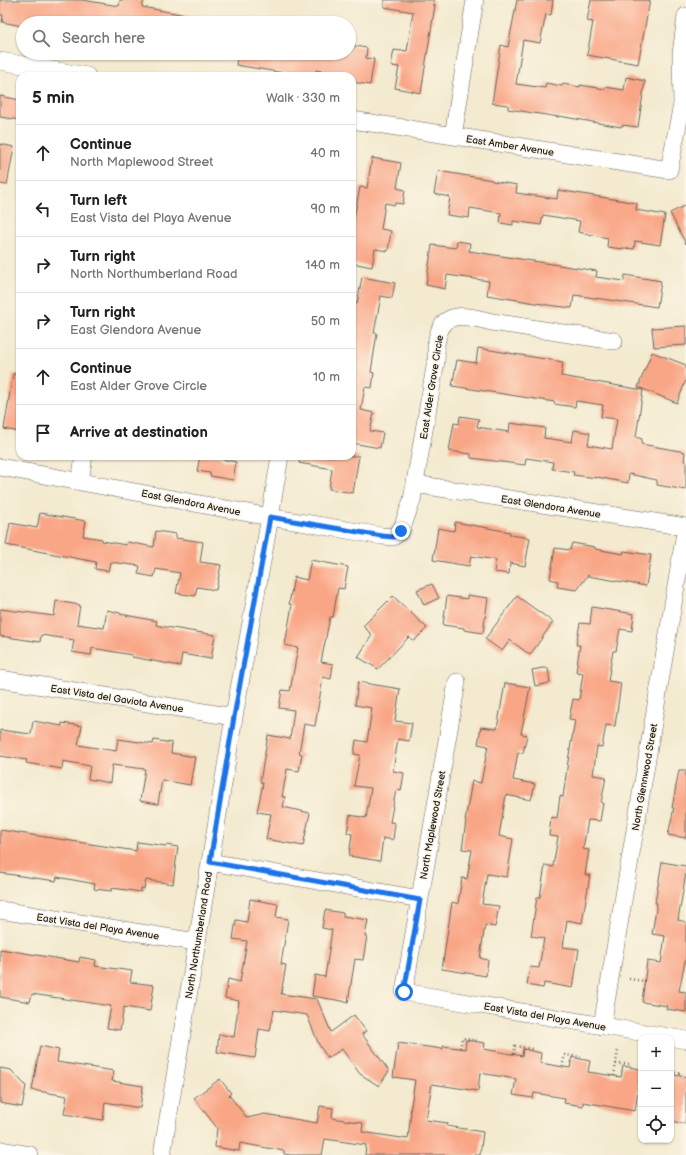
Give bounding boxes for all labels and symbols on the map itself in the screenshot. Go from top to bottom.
street label: East Amber Avenue [465,133,555,159]
street label: East Alder Grove Circle [418,334,446,440]
street label: East Glendora Avenue [140,487,242,519]
street label: East Glendora Avenue [500,493,602,521]
route end [392,522,410,540]
street label: East Vista del Gaviota Avenue [50,683,184,715]
street label: North Glennwood Street [630,723,660,832]
street label: North Maplewood Street [418,770,448,880]
street label: North Northumberland Road [183,870,215,1000]
street label: East Vista del Playa Avenue [36,911,160,943]
route start [395,983,413,1001]
street label: East Vista del Playa Avenue [483,1000,607,1034]

